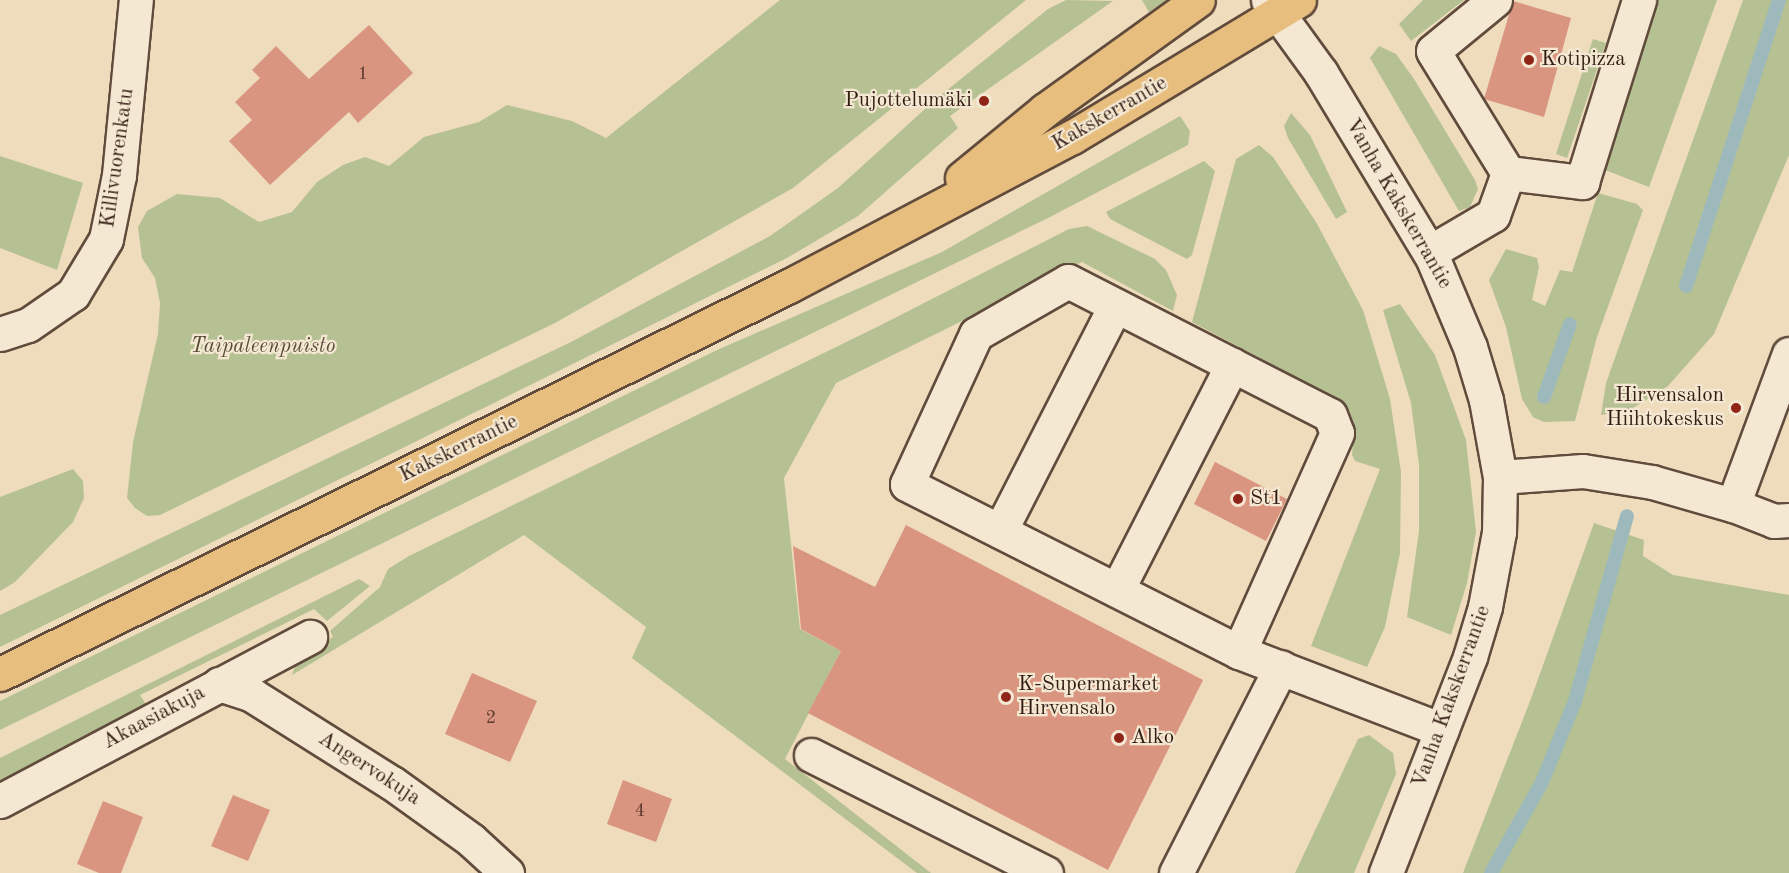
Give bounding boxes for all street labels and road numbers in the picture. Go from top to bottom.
street label: Kakskerrantie [1048,71,1172,157]
street label: Killivuorenkatu [96,87,140,229]
street label: Vanha Kakskerrantie [1339,114,1457,294]
street label: Kakskerrantie [396,410,522,488]
street label: Vanha Kakskerrantie [1407,602,1497,792]
street label: Akaasiakuja [99,681,209,755]
street label: Angervokuja [313,727,425,811]

